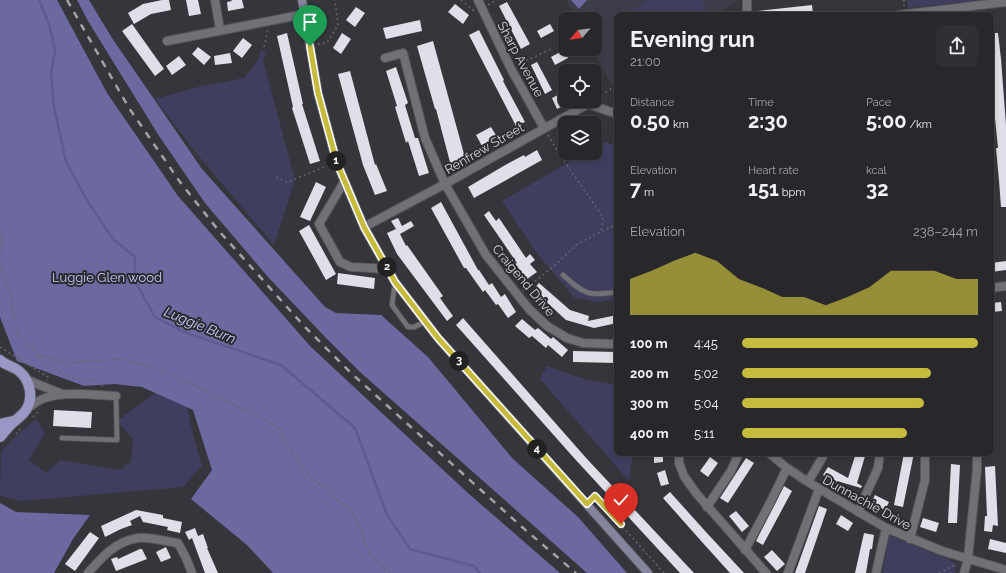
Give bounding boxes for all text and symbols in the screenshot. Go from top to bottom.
pin [293,5,327,46]
icon: arrive [299,11,321,33]
north arrow [558,12,602,56]
map controls [558,12,602,160]
street label: Sharp Avenue [494,19,547,100]
button: share [936,25,978,67]
text: Evening run [630,26,755,52]
text: 21:00 [630,54,661,69]
button: locate [558,64,602,108]
text: Distance [630,96,674,109]
text: Time [748,96,774,109]
text: Pace [866,96,891,109]
text: 0.50 [630,109,670,133]
text: 2:30 [748,109,788,133]
text: 5:00 [866,109,907,133]
button: layers [558,116,602,160]
text: km [670,118,689,131]
text: /km [907,118,932,131]
street label: Renfrew Street [442,119,527,177]
pin: 1 [326,151,346,171]
text: 1 [333,154,339,167]
text: Elevation [630,164,677,177]
text: Heart rate [748,164,799,177]
text: kcal [866,164,887,177]
text: 7 [630,177,641,201]
text: 151 [748,177,779,201]
text: 32 [866,177,888,201]
text: m [641,186,654,199]
text: bpm [779,186,805,199]
text: Elevation [630,224,685,239]
text: 238–244 m [913,224,978,239]
street label: Craigend Drive [489,241,558,320]
pin: 2 [377,257,397,277]
text: 2 [384,260,390,273]
park label: Luggie Glen wood [52,270,162,285]
water label: Luggie Burn [162,303,238,347]
text: 100 m [630,336,668,351]
text: 4:45 [694,336,718,351]
pin: 3 [449,351,469,371]
text: 3 [456,354,462,367]
text: 200 m [630,366,669,381]
text: 5:02 [694,366,718,381]
text: 300 m [630,396,668,411]
text: 5:04 [694,396,719,411]
text: 400 m [630,426,669,441]
text: 5:11 [694,426,715,441]
pin: 4 [527,439,547,459]
text: 4 [534,442,540,455]
street label: Dunnachie Drive [820,472,914,533]
pin [604,483,638,524]
icon: check [610,489,632,511]

